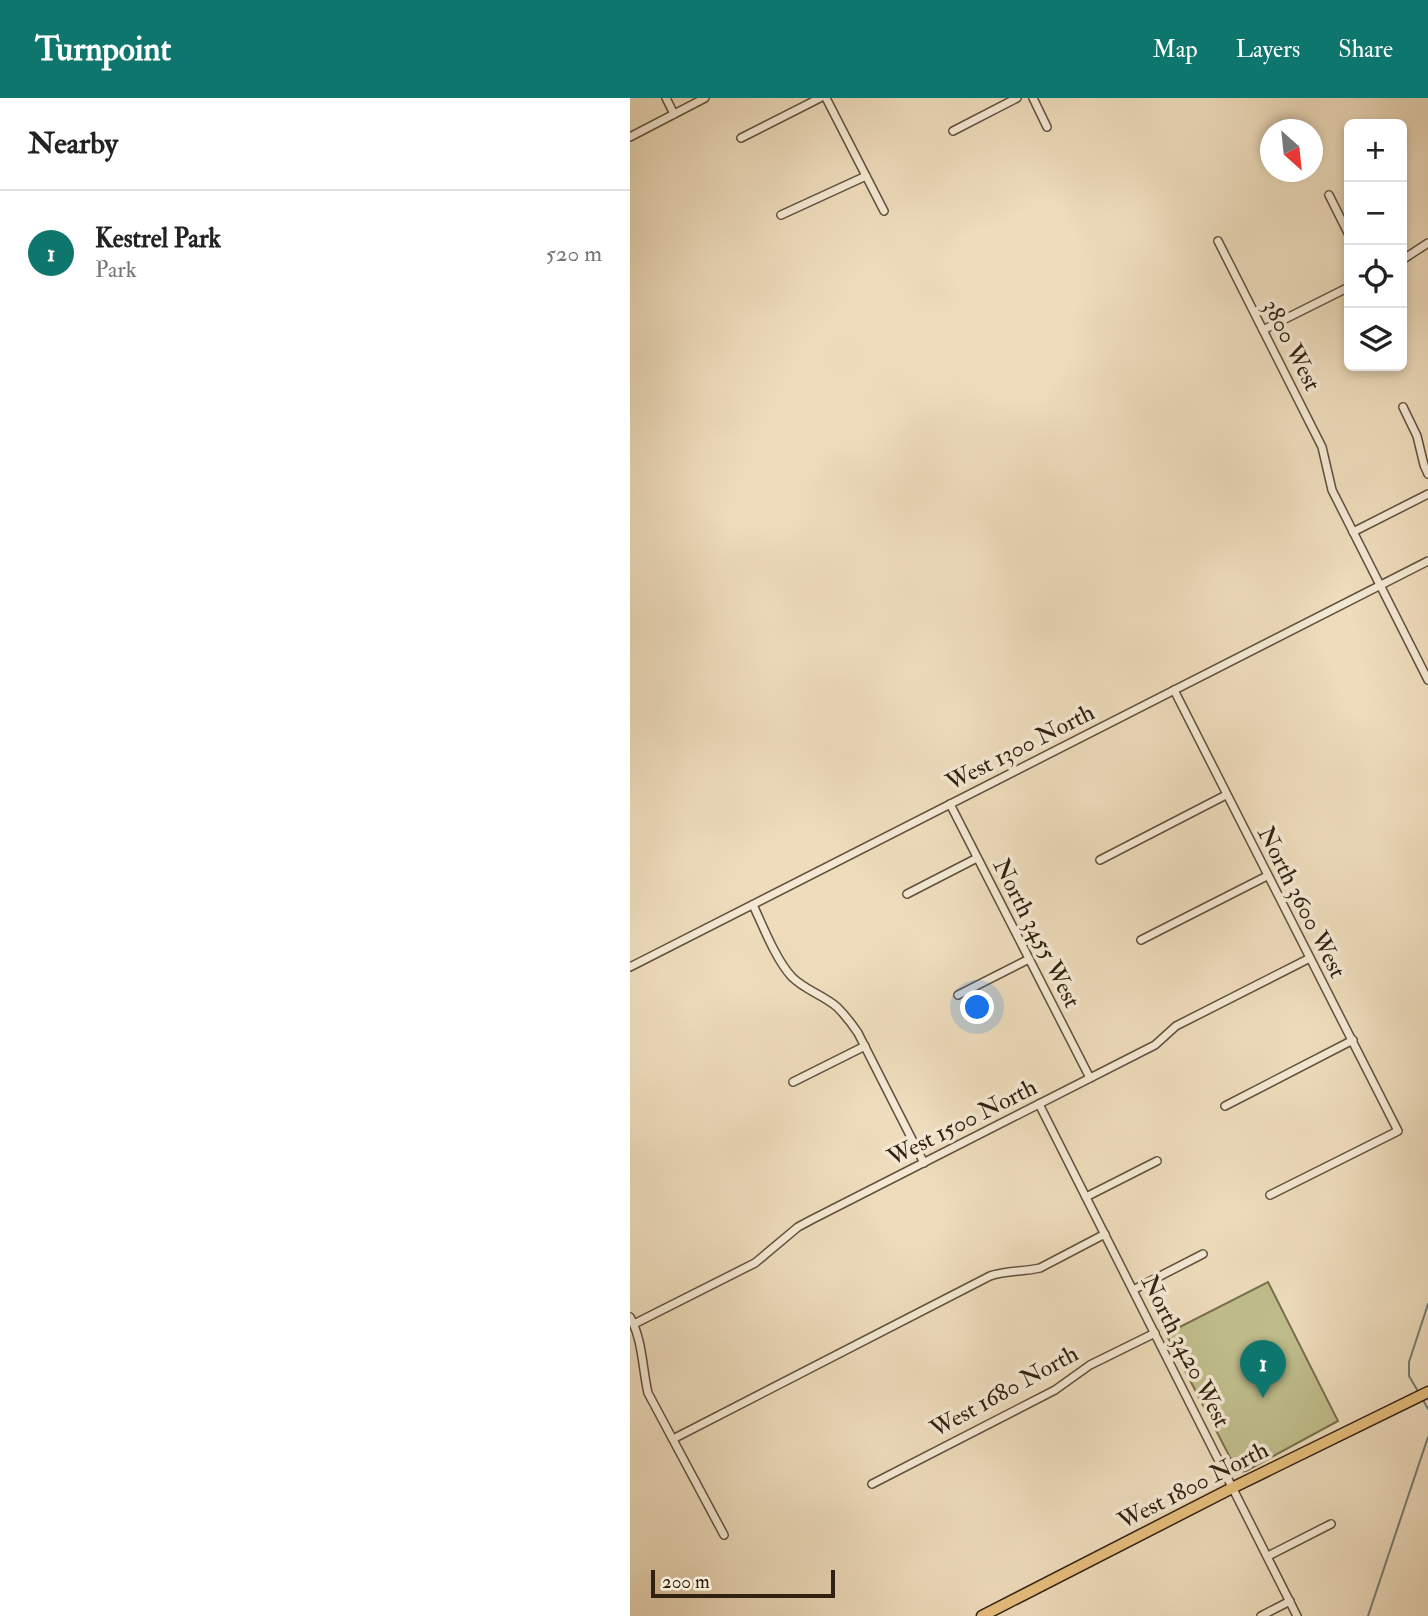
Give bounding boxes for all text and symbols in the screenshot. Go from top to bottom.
text: Turnpoint [35,29,171,70]
text: Map [1153,34,1198,65]
text: Layers [1236,34,1300,65]
text: Share [1338,34,1393,65]
north arrow [1260,119,1323,182]
map controls [1344,119,1407,371]
button: + [1344,119,1407,182]
text: Nearby [28,125,118,162]
button: − [1344,182,1407,245]
text: Kestrel Park [95,223,221,255]
text: 1 [47,239,55,268]
text: 520 m [546,239,602,268]
button: locate [1344,245,1407,308]
text: Park [95,255,137,284]
street label: 3800 West [1255,294,1328,396]
button: layers [1344,308,1407,371]
street label: West 1300 North [940,697,1100,799]
street label: North 3600 West [1250,821,1353,983]
street label: North 3455 West [986,853,1088,1013]
your location [960,990,994,1024]
street label: West 1500 North [881,1071,1043,1174]
street label: North 3420 West [1134,1270,1237,1433]
street label: West 1680 North [924,1338,1084,1445]
pin: 1 [1240,1340,1286,1398]
street label: West 1800 North [1112,1434,1274,1537]
scale bar [651,1567,835,1599]
text: 200 m [662,1570,710,1594]

